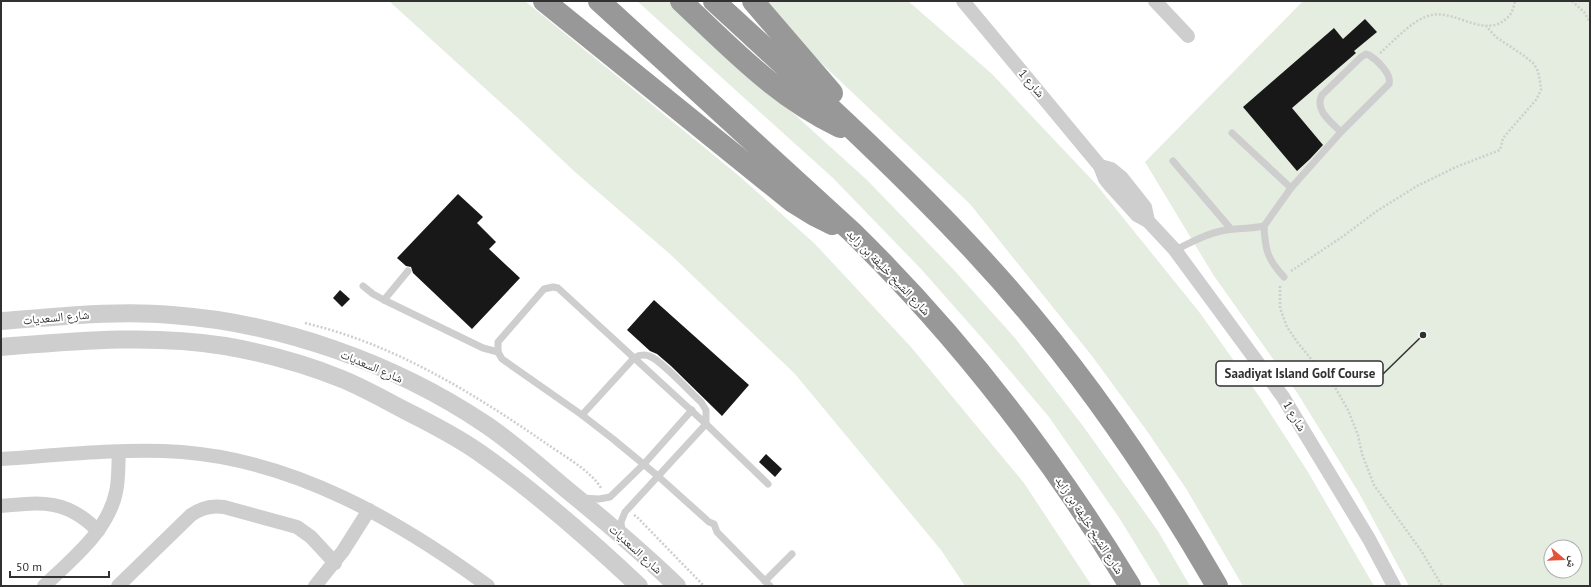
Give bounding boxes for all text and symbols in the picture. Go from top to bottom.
street label: شارع 1 [1015,66,1048,101]
street label: شارع الشيخ خليفة بن زايد [843,226,934,319]
street label: شارع السعديات [22,307,90,328]
street label: شارع السعديات [338,346,406,387]
callout: Saadiyat Island Golf Course [1216,361,1383,386]
text: Saadiyat Island Golf Course [1225,365,1376,382]
street label: شارع 1 [1279,398,1310,434]
street label: شارع الشيخ خليفة بن زايد [1052,473,1127,577]
street label: شارع السعديات [606,521,666,578]
north arrow [1543,539,1583,579]
scale bar [10,553,109,579]
text: ش [1563,554,1581,570]
text: 50 m [16,559,42,574]

